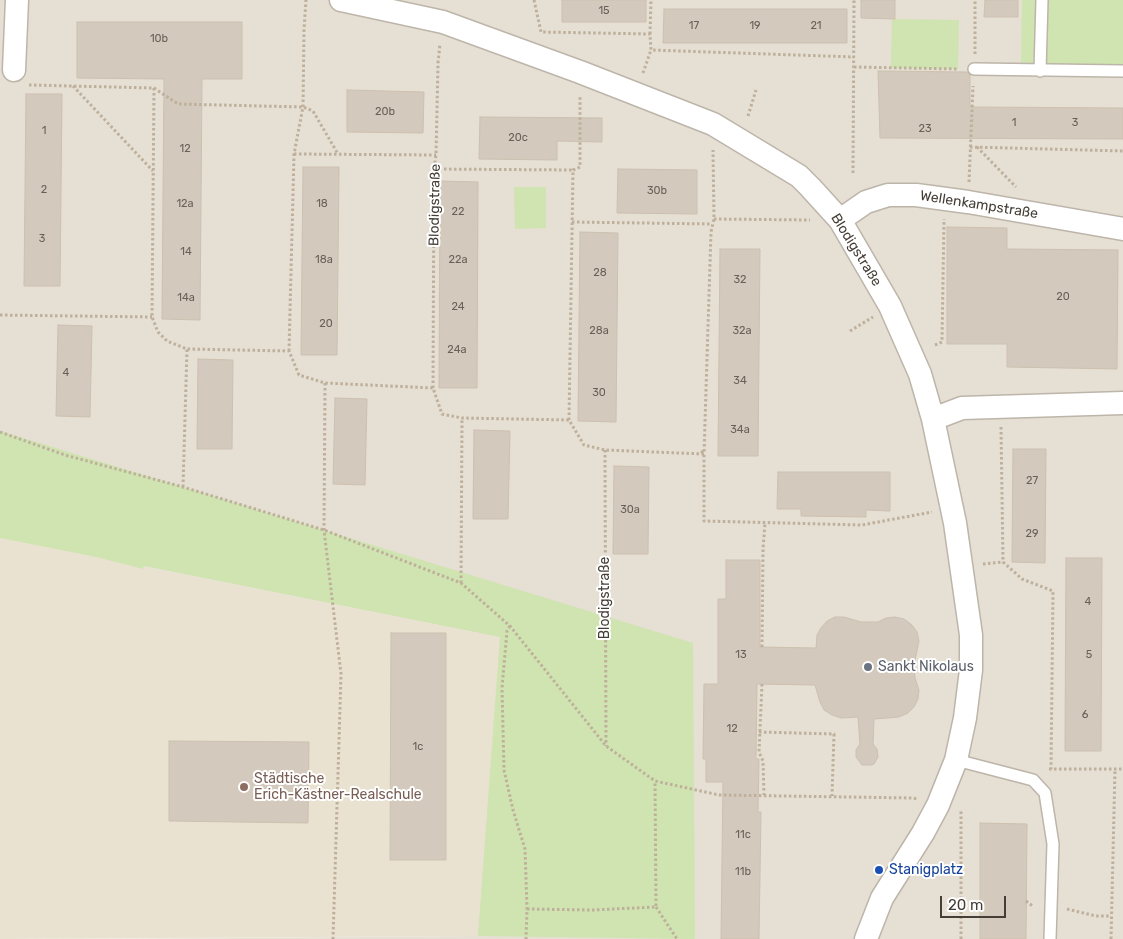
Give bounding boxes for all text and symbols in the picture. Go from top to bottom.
house number: 15 [598,4,610,18]
house number: 17 [689,19,699,33]
house number: 19 [749,19,761,33]
house number: 21 [810,19,822,33]
house number: 10b [150,32,168,46]
house number: 20b [375,105,395,119]
house number: 1 [1012,116,1016,130]
house number: 3 [1072,116,1078,130]
house number: 23 [918,122,932,136]
house number: 1 [42,124,46,138]
house number: 20c [508,131,528,145]
house number: 12 [179,142,191,156]
street label: Blodigstraße [426,164,444,246]
house number: 2 [41,183,47,197]
house number: 30b [647,184,667,198]
street label: Wellenkampstraße [919,187,1039,223]
house number: 12a [176,197,194,211]
house number: 18 [316,197,328,211]
house number: 22 [452,205,464,219]
street label: Blodigstraße [827,211,885,289]
house number: 3 [39,232,45,246]
house number: 14 [180,245,192,259]
house number: 18a [315,253,333,267]
house number: 22a [449,253,467,267]
house number: 28 [593,266,607,280]
house number: 32 [733,273,747,287]
house number: 20 [1056,290,1070,304]
house number: 14a [177,291,195,305]
house number: 24 [451,300,465,314]
house number: 20 [319,317,333,331]
house number: 28a [589,324,609,338]
house number: 32a [732,324,752,338]
house number: 24a [447,343,467,357]
house number: 4 [63,366,69,380]
house number: 34 [733,374,747,388]
house number: 30 [592,386,606,400]
house number: 34a [730,423,750,437]
house number: 27 [1026,474,1038,488]
house number: 30a [620,503,640,517]
house number: 29 [1026,527,1038,541]
street label: Blodigstraße [597,557,613,639]
house number: 4 [1085,595,1091,609]
house number: 13 [735,648,747,662]
house number: 5 [1086,648,1092,662]
place label: Sankt Nikolaus [878,659,974,675]
marker: Sankt Nikolaus [862,661,874,673]
house number: 6 [1082,708,1088,722]
house number: 12 [726,722,738,736]
house number: 1c [413,740,423,754]
place label: Städtische Erich-Kästner-Realschule [254,771,422,804]
marker: Städtische Erich-Kästner-Realschule [238,781,250,793]
house number: 11c [735,828,751,842]
place label: Stanigplatz [889,862,963,878]
marker: Stanigplatz [873,864,885,876]
house number: 11b [735,865,751,879]
scale bar [943,886,1009,918]
text: 20 m [948,896,983,914]

